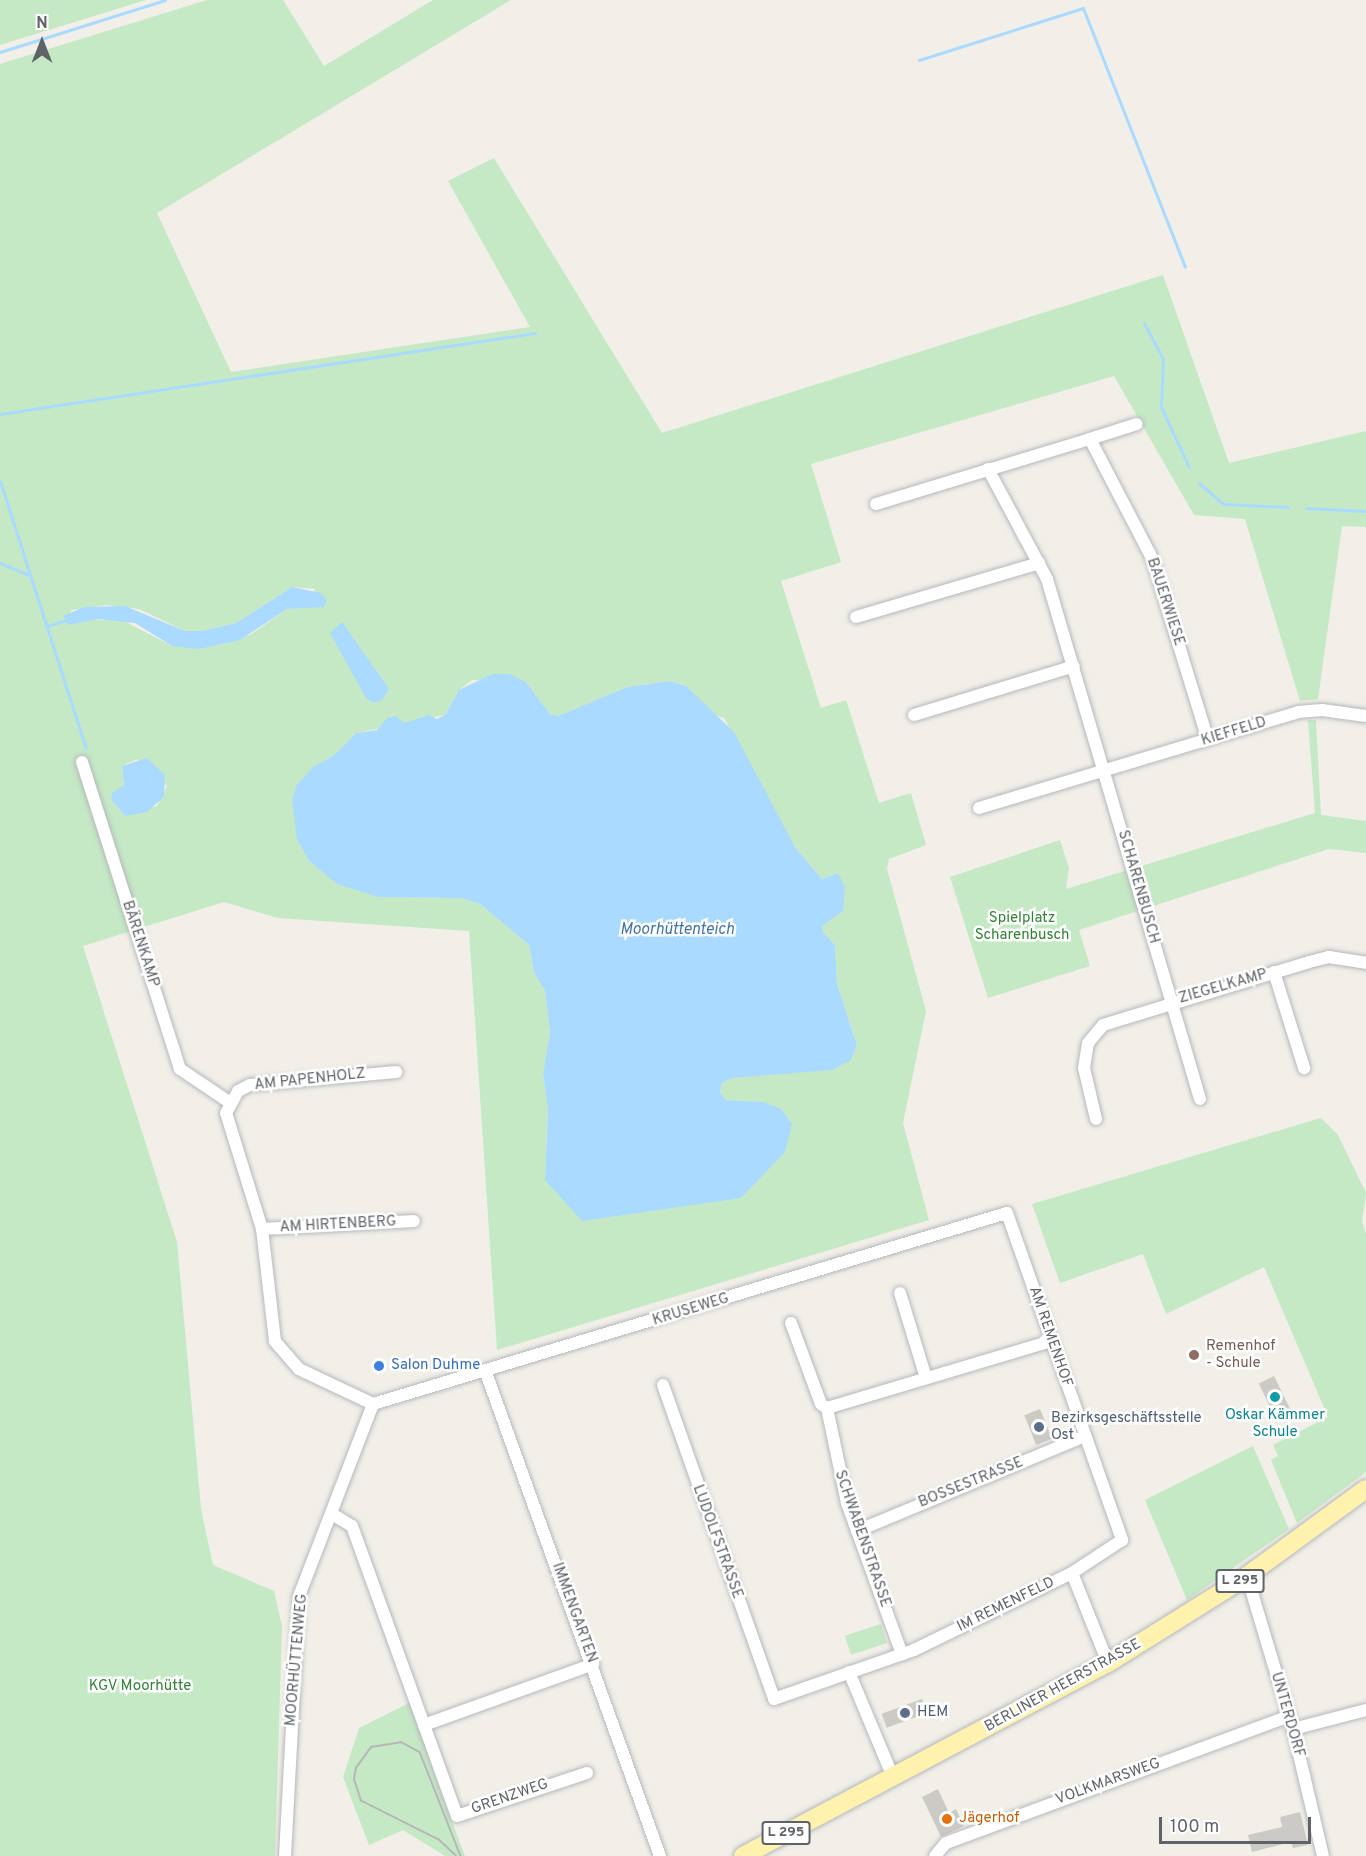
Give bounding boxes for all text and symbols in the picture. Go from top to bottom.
north arrow [12,12,72,72]
text: N [36,14,48,34]
street label: BAUERWIESE [1142,556,1188,648]
street label: KIEFFELD [1199,714,1269,750]
street label: SCHARENBUSCH [1113,828,1163,946]
street label: BÄRENKAMP [118,898,162,990]
park label: Spielplatz Scharenbusch [975,909,1069,944]
water label: Moorhüttenteich [620,920,734,940]
street label: ZIEGELKAMP [1177,966,1269,1008]
street label: AM PAPENHOLZ [253,1065,367,1095]
street label: AM HIRTENBERG [279,1213,397,1237]
street label: AM REMENHOF [1024,1284,1076,1390]
street label: KRUSEWEG [651,1290,731,1330]
place label: Remenhof - Schule [1206,1337,1275,1372]
marker: Remenhof - Schule [1187,1348,1201,1362]
place label: Salon Duhme [391,1357,480,1375]
marker: Salon Duhme [372,1359,386,1373]
marker: Oskar Kämmer Schule [1268,1390,1282,1404]
place label: Oskar Kämmer Schule [1225,1406,1325,1441]
place label: Bezirksgeschäftsstelle Ost [1051,1409,1202,1444]
marker: Bezirksgeschäftsstelle Ost [1032,1420,1046,1434]
street label: BOSSESTRASSE [916,1454,1026,1512]
street label: SCHWABENSTRASSE [830,1468,894,1610]
street label: LUDOLFSTRASSE [688,1483,746,1601]
street label: IMMENGARTEN [548,1560,600,1666]
road number: L 295 [1214,1570,1266,1592]
street label: IM REMENFELD [954,1574,1058,1636]
street label: MOORHÜTTENWEG [282,1593,312,1727]
street label: BERLINER HEERSTRASSE [982,1635,1144,1737]
street label: UNTERDORF [1266,1670,1308,1760]
park label: KGV Moorhütte [88,1678,192,1696]
place label: HEM [917,1704,948,1722]
marker: HEM [898,1706,912,1720]
street label: VOLKMARSWEG [1053,1755,1163,1809]
street label: GRENZWEG [469,1775,551,1819]
scale bar [1162,1805,1314,1843]
place label: Jägerhof [959,1810,1019,1828]
marker: Jägerhof [940,1812,954,1826]
text: 100 m [1170,1816,1219,1839]
road number: L 295 [760,1822,812,1844]

